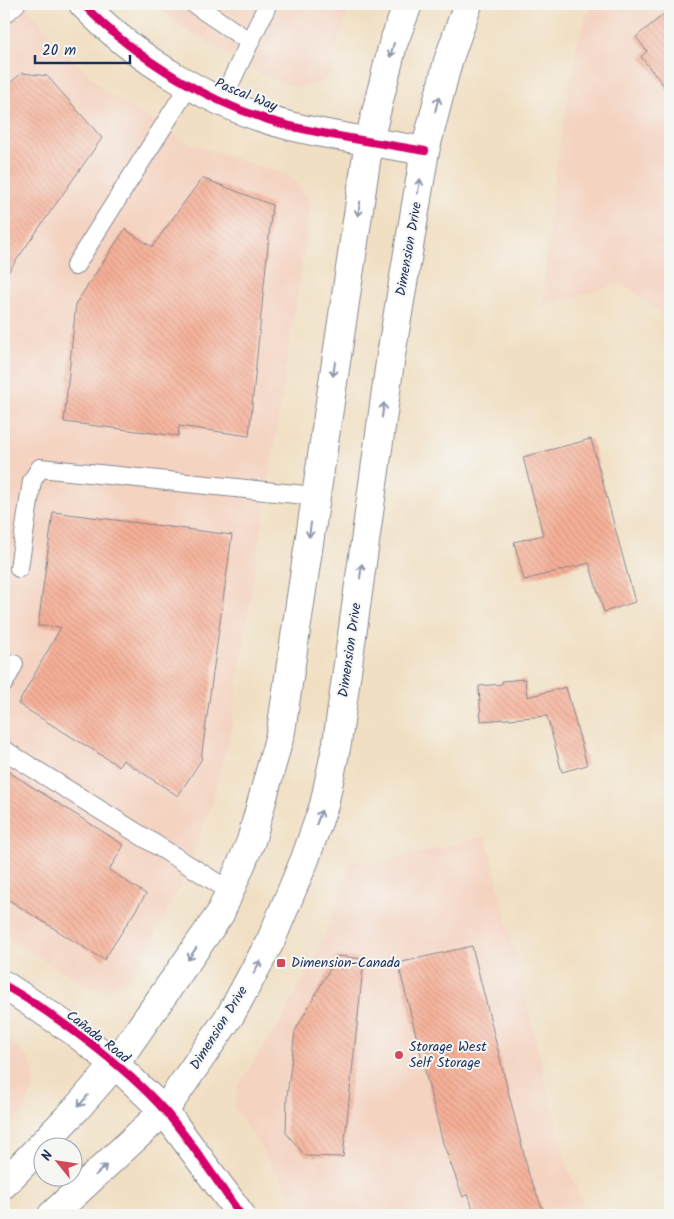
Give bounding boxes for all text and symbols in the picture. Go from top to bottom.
scale bar [35,32,130,64]
text: 20 m [42,39,76,63]
one-way arrow [387,41,396,57]
street label: Pascal Way [211,72,281,118]
one-way arrow [433,97,442,113]
one-way arrow [415,178,425,194]
one-way arrow [353,200,363,216]
street label: Dimension Drive [390,200,428,298]
one-way arrow [329,361,339,377]
one-way arrow [378,402,388,418]
one-way arrow [305,522,315,538]
one-way arrow [356,563,366,579]
street label: Dimension Drive [332,601,368,699]
one-way arrow [315,810,324,825]
one-way arrow [187,947,197,961]
place label: Dimension-Canada [291,952,400,974]
marker: Dimension-Canada [275,957,287,969]
one-way arrow [252,960,262,974]
street label: Dimension Drive [184,981,254,1074]
street label: Cañada Road [61,1005,136,1070]
place label: Storage West Self Storage [409,1036,487,1074]
marker: Storage West Self Storage [393,1049,405,1061]
one-way arrow [78,1094,89,1107]
north arrow [32,1136,82,1186]
text: N [36,1147,59,1165]
one-way arrow [94,1164,107,1176]

